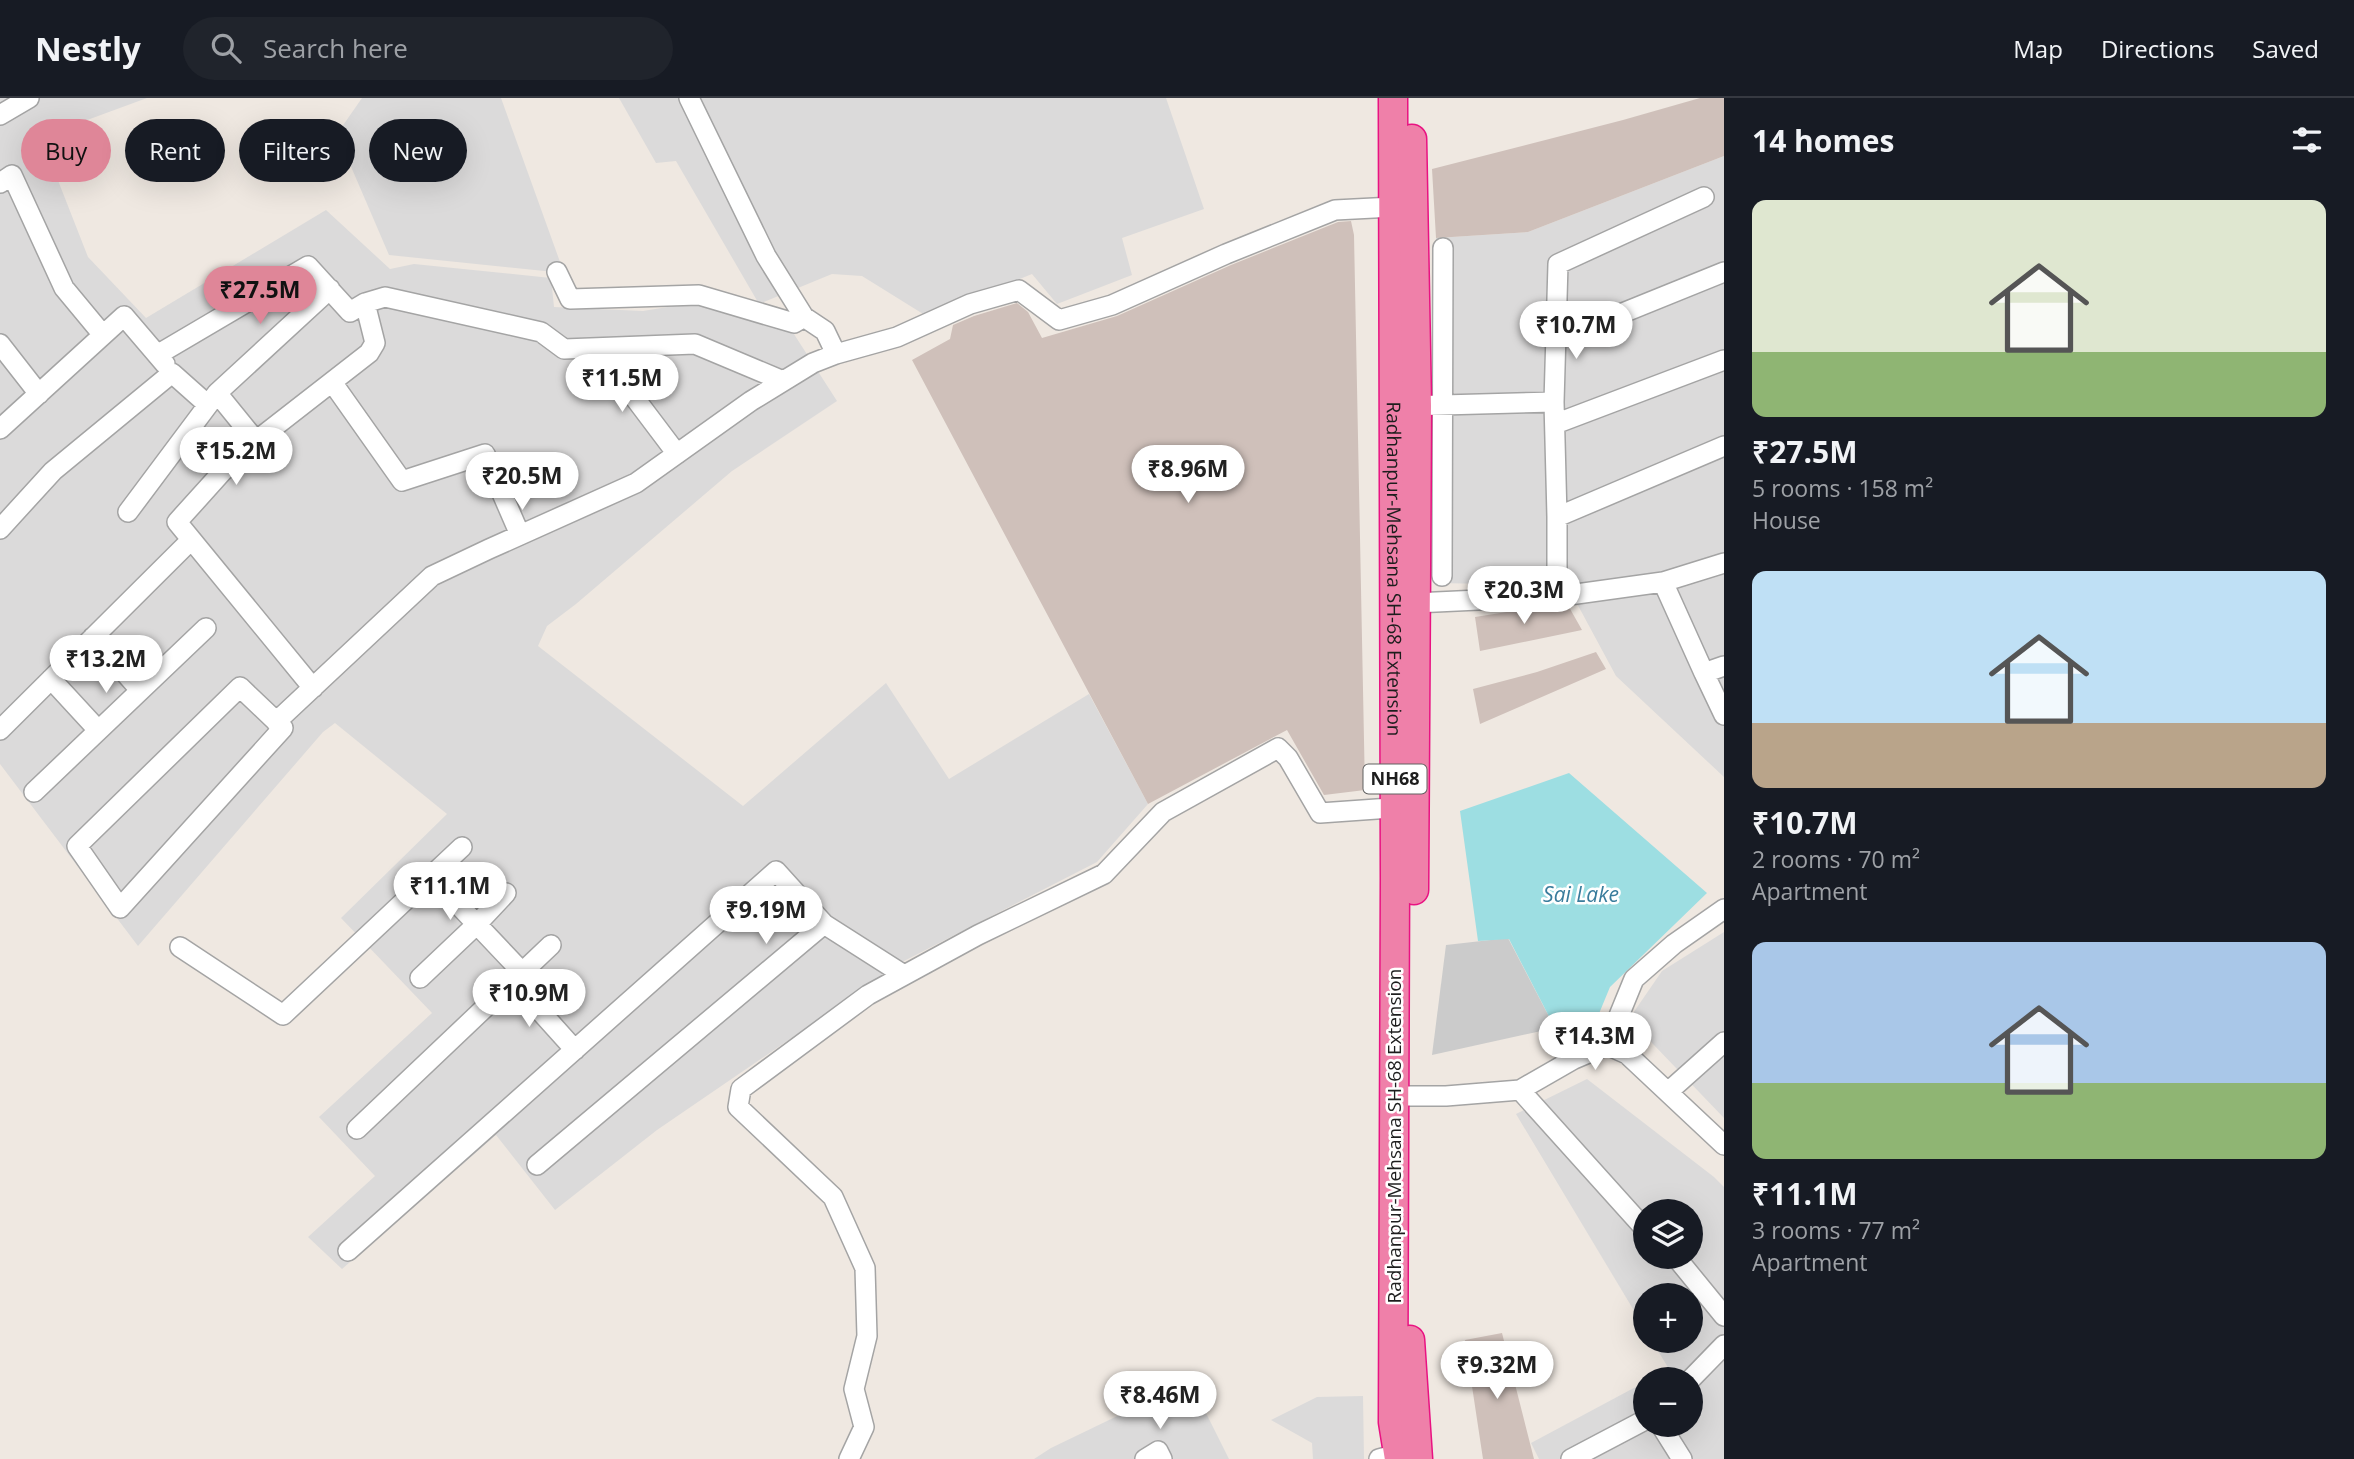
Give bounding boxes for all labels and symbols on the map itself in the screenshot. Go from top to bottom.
pin: ₹27.5M [203,266,317,326]
pin: ₹10.7M [1519,302,1633,361]
pin: ₹11.5M [565,354,679,414]
street label: Radhanpur-Mehsana SH-68 Extension [1381,401,1408,737]
pin: ₹15.2M [179,428,293,487]
pin: ₹8.96M [1131,446,1245,505]
pin: ₹20.5M [465,452,579,512]
pin: ₹20.3M [1467,566,1581,626]
pin: ₹13.2M [49,636,163,695]
road number: NH68 [1364,764,1426,794]
pin: ₹11.1M [393,862,507,922]
water label: Sai Lake [1543,880,1619,908]
pin: ₹9.19M [709,886,823,946]
street label: Radhanpur-Mehsana SH-68 Extension [1381,969,1407,1303]
pin: ₹10.9M [472,970,586,1029]
pin: ₹14.3M [1538,1012,1652,1072]
pin: ₹9.32M [1440,1342,1554,1401]
pin: ₹8.46M [1103,1372,1217,1431]

